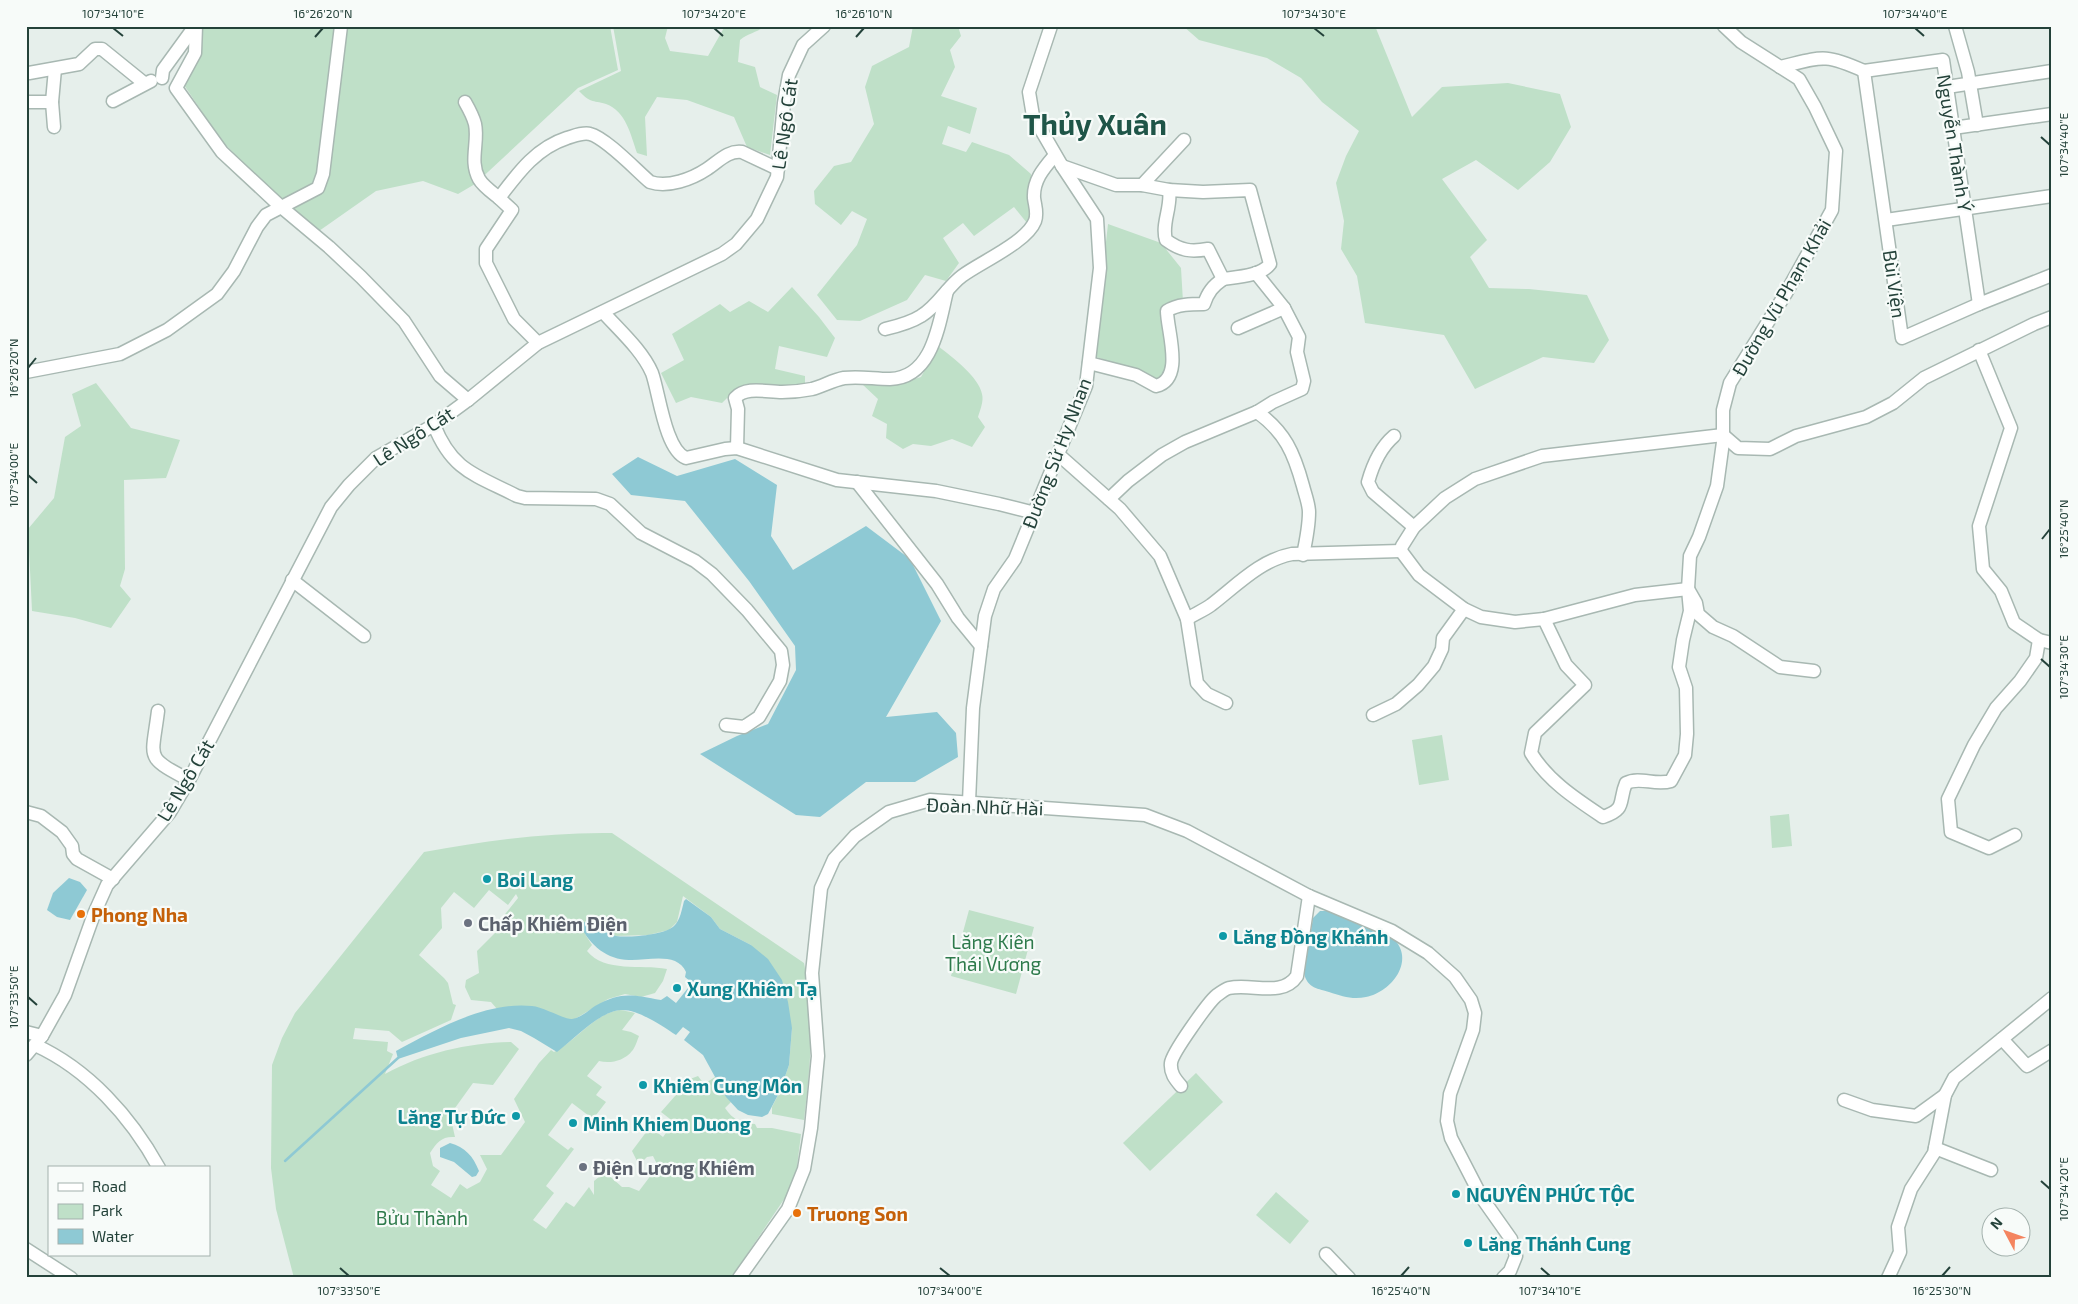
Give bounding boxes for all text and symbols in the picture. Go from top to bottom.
text: 107°34'10"E [82,6,144,20]
text: 16°26'20"N [294,6,352,20]
text: 107°34'20"E [682,6,746,20]
text: 16°26'10"N [836,6,892,20]
text: 107°34'30"E [1282,6,1346,20]
text: 107°34'40"E [1883,6,1947,20]
street label: Nguyễn Thành Ý [1933,73,1977,214]
street label: Lê Ngô Cát [766,77,802,171]
district label: Thủy Xuân [1023,106,1167,142]
text: 107°34'40"E [2056,113,2070,177]
street label: Đường Vũ Phạm Khải [1727,214,1835,380]
street label: Bùi Viện [1879,248,1911,320]
text: 16°26'20"N [6,339,20,397]
street label: Đường Sử Hy Nhan [1017,374,1095,532]
street label: Lê Ngô Cát [368,401,458,471]
text: 107°34'00"E [6,442,20,507]
text: 16°25'40"N [2056,500,2070,558]
text: 107°34'30"E [2056,635,2070,699]
street label: Lê Ngô Cát [152,735,218,825]
street label: Đoàn Nhữ Hài [926,792,1044,820]
place label: Boi Lang [497,868,573,891]
marker: Boi Lang [481,873,493,885]
place label: Phong Nha [91,903,188,926]
marker: Phong Nha [75,908,87,920]
place label: Chấp Khiêm Điện [478,912,628,935]
marker: Chấp Khiêm Điện [462,917,474,929]
place label: Lăng Đồng Khánh [1233,925,1388,948]
park label: Lăng Kiên Thái Vương [945,930,1041,975]
marker: Lăng Đồng Khánh [1217,930,1229,942]
text: 107°33'50"E [6,965,20,1029]
place label: Xung Khiêm Tạ [687,977,817,1000]
marker: Xung Khiêm Tạ [671,982,683,994]
place label: Khiêm Cung Môn [653,1074,802,1097]
marker: Khiêm Cung Môn [637,1079,649,1091]
place label: Lăng Tự Đức [397,1105,506,1128]
marker: Lăng Tự Đức [510,1110,522,1122]
place label: Minh Khiem Duong [583,1112,751,1135]
marker: Minh Khiem Duong [567,1117,579,1129]
place label: Điện Lương Khiêm [593,1156,755,1179]
text: 107°34'20"E [2056,1157,2070,1221]
marker: Điện Lương Khiêm [577,1161,589,1173]
legend [48,1166,210,1256]
text: Road [92,1177,127,1195]
place label: NGUYÊN PHỨC TỘC [1466,1183,1635,1206]
marker: NGUYÊN PHỨC TỘC [1450,1188,1462,1200]
text: Park [92,1201,123,1219]
place label: Truong Son [807,1202,908,1225]
park label: Bửu Thành [376,1206,468,1229]
north arrow [1980,1206,2030,1256]
marker: Truong Son [791,1207,803,1219]
text: N [1986,1214,2006,1233]
text: Water [92,1227,134,1245]
place label: Lăng Thánh Cung [1478,1232,1631,1255]
marker: Lăng Thánh Cung [1462,1237,1474,1249]
text: 107°33'50"E [318,1283,381,1297]
text: 107°34'00"E [918,1283,983,1297]
text: 16°25'40"N [1372,1283,1430,1297]
text: 107°34'10"E [1519,1283,1581,1297]
text: 16°25'30"N [1913,1283,1971,1297]

